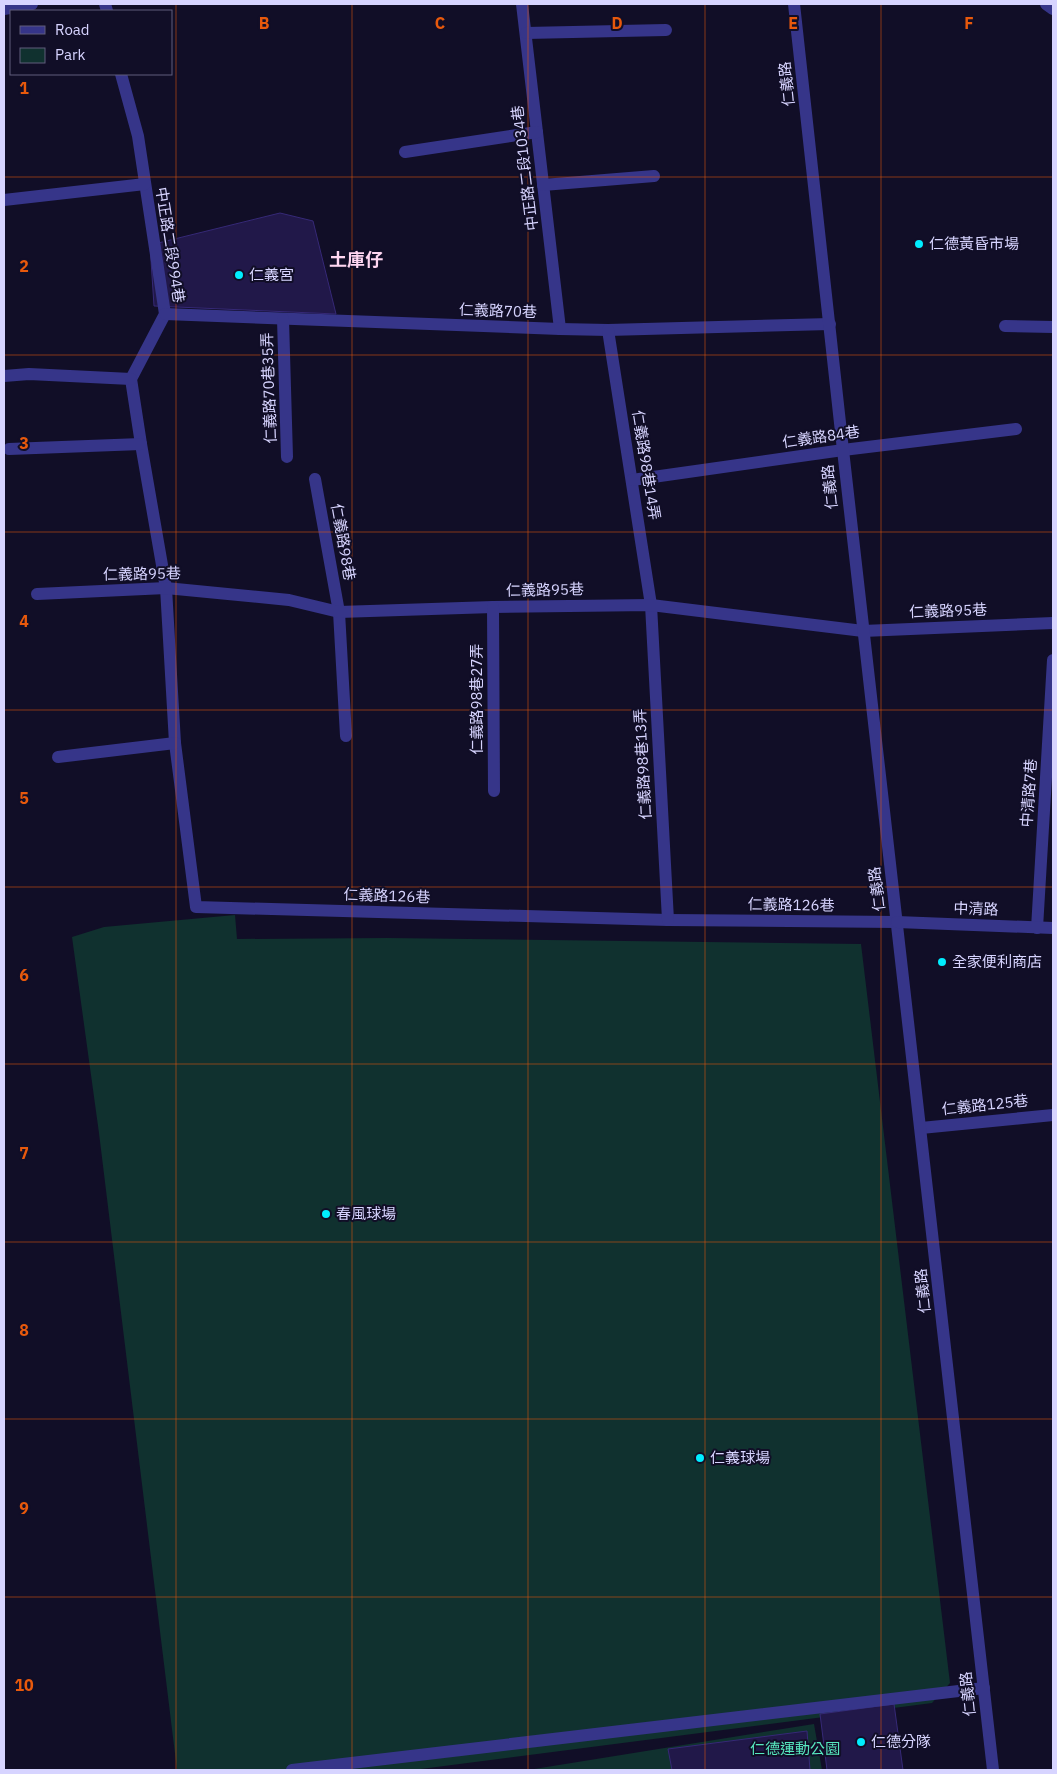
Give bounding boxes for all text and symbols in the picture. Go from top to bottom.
legend [10,10,172,75]
text: B [259,13,270,33]
text: C [435,13,445,33]
text: D [611,13,623,33]
text: E [788,13,798,33]
text: F [964,13,974,33]
text: Road [55,20,90,39]
text: Park [55,45,85,64]
street label: 仁義路 [775,61,798,107]
text: 1 [19,78,29,98]
street label: 中正路二段1034巷 [507,104,542,232]
street label: 中正路二段994巷 [152,186,189,304]
place label: 仁德黃昏市場 [929,234,1019,253]
marker: 仁德黃昏市場 [913,238,925,250]
district label: 土庫仔 [329,248,383,271]
text: 2 [19,256,29,276]
place label: 仁義宮 [249,265,294,284]
marker: 仁義宮 [233,269,245,281]
street label: 仁義路70巷 [459,300,537,321]
street label: 仁義路70巷35弄 [257,332,280,444]
street label: 仁義路98巷14弄 [628,409,665,521]
street label: 仁義路84巷 [781,422,861,451]
text: 3 [19,433,29,453]
street label: 仁義路 [818,464,841,510]
street label: 仁義路98巷 [327,502,360,582]
street label: 仁義路95巷 [103,563,181,584]
street label: 仁義路95巷 [506,579,584,600]
street label: 仁義路95巷 [909,600,987,621]
text: 4 [19,611,29,631]
street label: 仁義路98巷27弄 [467,643,486,755]
street label: 仁義路98巷13弄 [630,708,655,820]
street label: 中清路7巷 [1017,758,1040,828]
text: 5 [19,788,29,808]
street label: 仁義路 [864,866,889,913]
street label: 仁義路126巷 [343,884,431,907]
street label: 仁義路126巷 [747,894,835,915]
street label: 中清路 [953,898,999,919]
place label: 全家便利商店 [952,952,1042,971]
marker: 全家便利商店 [936,956,948,968]
text: 6 [19,965,29,985]
street label: 仁義路125巷 [941,1091,1029,1118]
text: 7 [19,1143,29,1163]
place label: 春風球場 [336,1204,396,1223]
marker: 春風球場 [320,1208,332,1220]
street label: 仁義路 [911,1268,934,1314]
text: 8 [19,1320,29,1340]
place label: 仁義球場 [710,1448,770,1467]
marker: 仁義球場 [694,1452,706,1464]
text: 9 [19,1498,29,1518]
street label: 仁義路 [956,1671,979,1717]
text: 10 [14,1675,34,1695]
place label: 仁德分隊 [871,1732,931,1751]
marker: 仁德分隊 [855,1736,867,1748]
park label: 仁德運動公園 [750,1739,840,1758]

